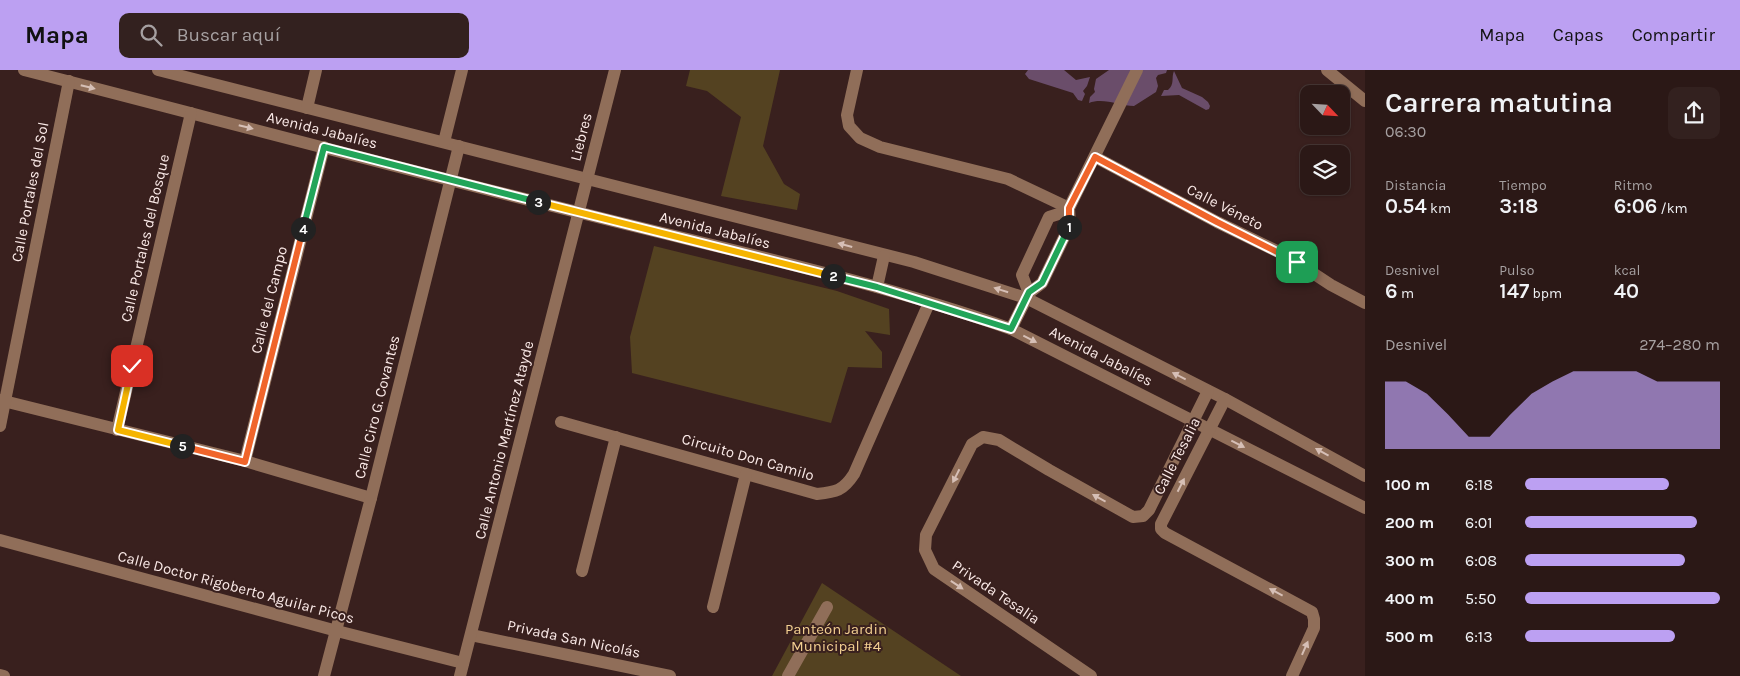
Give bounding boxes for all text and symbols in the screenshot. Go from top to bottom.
search box [119,13,469,58]
text: Mapa [25,21,89,49]
icon: search [137,21,165,49]
text: Buscar aquí [177,24,280,46]
text: Mapa [1479,24,1525,46]
text: Capas [1553,24,1604,46]
text: Compartir [1632,24,1715,46]
one-way arrow [81,83,96,91]
north arrow [1300,85,1350,135]
map controls [1300,85,1350,195]
text: Carrera matutina [1385,86,1613,119]
button: share [1668,87,1720,139]
street label: Avenida Jabalíes [265,108,379,152]
street label: Liebres [566,111,596,163]
street label: Calle Portales del Sol [8,121,52,263]
text: 06:30 [1385,122,1426,141]
one-way arrow [238,123,253,131]
button: layers [1300,145,1350,195]
street label: Calle Portales del Bosque [117,152,173,324]
text: Distancia [1385,177,1446,194]
text: Tiempo [1499,177,1547,194]
text: Ritmo [1614,177,1652,194]
street label: Calle Véneto [1184,180,1266,234]
pin: 3 [526,190,550,214]
text: 3 [534,194,543,211]
text: 0.54 [1385,194,1427,218]
text: 3:18 [1499,194,1538,218]
text: 6:06 [1614,194,1657,218]
text: km [1427,200,1451,217]
text: /km [1657,200,1688,217]
street label: Avenida Jabalíes [658,208,772,252]
pin: 1 [1056,214,1082,240]
pin: 4 [290,216,316,242]
text: 1 [1067,219,1072,236]
text: 4 [299,221,308,238]
one-way arrow [838,241,853,249]
pin [1276,241,1318,283]
street label: Calle del Campo [247,244,291,356]
icon: arrive [1283,248,1311,276]
text: Desnivel [1385,262,1440,279]
text: Pulso [1499,262,1534,279]
text: kcal [1614,262,1640,279]
pin: 2 [820,264,846,288]
text: 2 [829,268,838,285]
text: 6 [1385,279,1398,303]
text: 147 [1499,279,1529,303]
text: 40 [1614,279,1639,303]
text: m [1398,285,1414,302]
text: bpm [1529,285,1562,302]
one-way arrow [994,286,1009,293]
street label: Avenida Jabalíes [1046,322,1156,390]
street label: Calle Ciro G. Covantes [350,333,404,481]
one-way arrow [1023,335,1037,343]
text: Desnivel [1385,335,1447,354]
text: 274–280 m [1639,335,1720,354]
street label: Calle Antonio Martínez Atayde [471,339,537,541]
pin [111,345,153,387]
icon: check [118,352,146,380]
one-way arrow [1172,372,1186,380]
street label: Calle Tesalia [1150,414,1204,498]
street label: Circuito Don Camilo [680,429,816,485]
pin: 5 [170,434,194,458]
text: 5 [178,438,187,455]
one-way arrow [1230,439,1245,448]
one-way arrow [1316,448,1329,457]
one-way arrow [952,469,960,483]
text: 100 m [1385,475,1430,494]
text: 6:18 [1465,475,1493,494]
one-way arrow [1177,478,1185,492]
one-way arrow [1092,493,1105,502]
text: 200 m [1385,513,1434,532]
text: 6:01 [1465,513,1493,532]
street label: Calle Doctor Rigoberto Aguilar Picos [116,547,356,627]
text: 300 m [1385,551,1434,570]
text: 6:08 [1465,551,1497,570]
street label: Privada Tesalia [949,556,1043,628]
one-way arrow [950,580,963,590]
one-way arrow [1269,588,1283,597]
text: 400 m [1385,589,1434,608]
text: 5:50 [1465,589,1496,608]
street label: Privada San Nicolás [506,616,642,662]
park label: Panteón Jardin Municipal #4 [785,620,887,655]
text: 500 m [1385,627,1434,646]
text: 6:13 [1465,627,1493,646]
one-way arrow [1301,641,1309,655]

